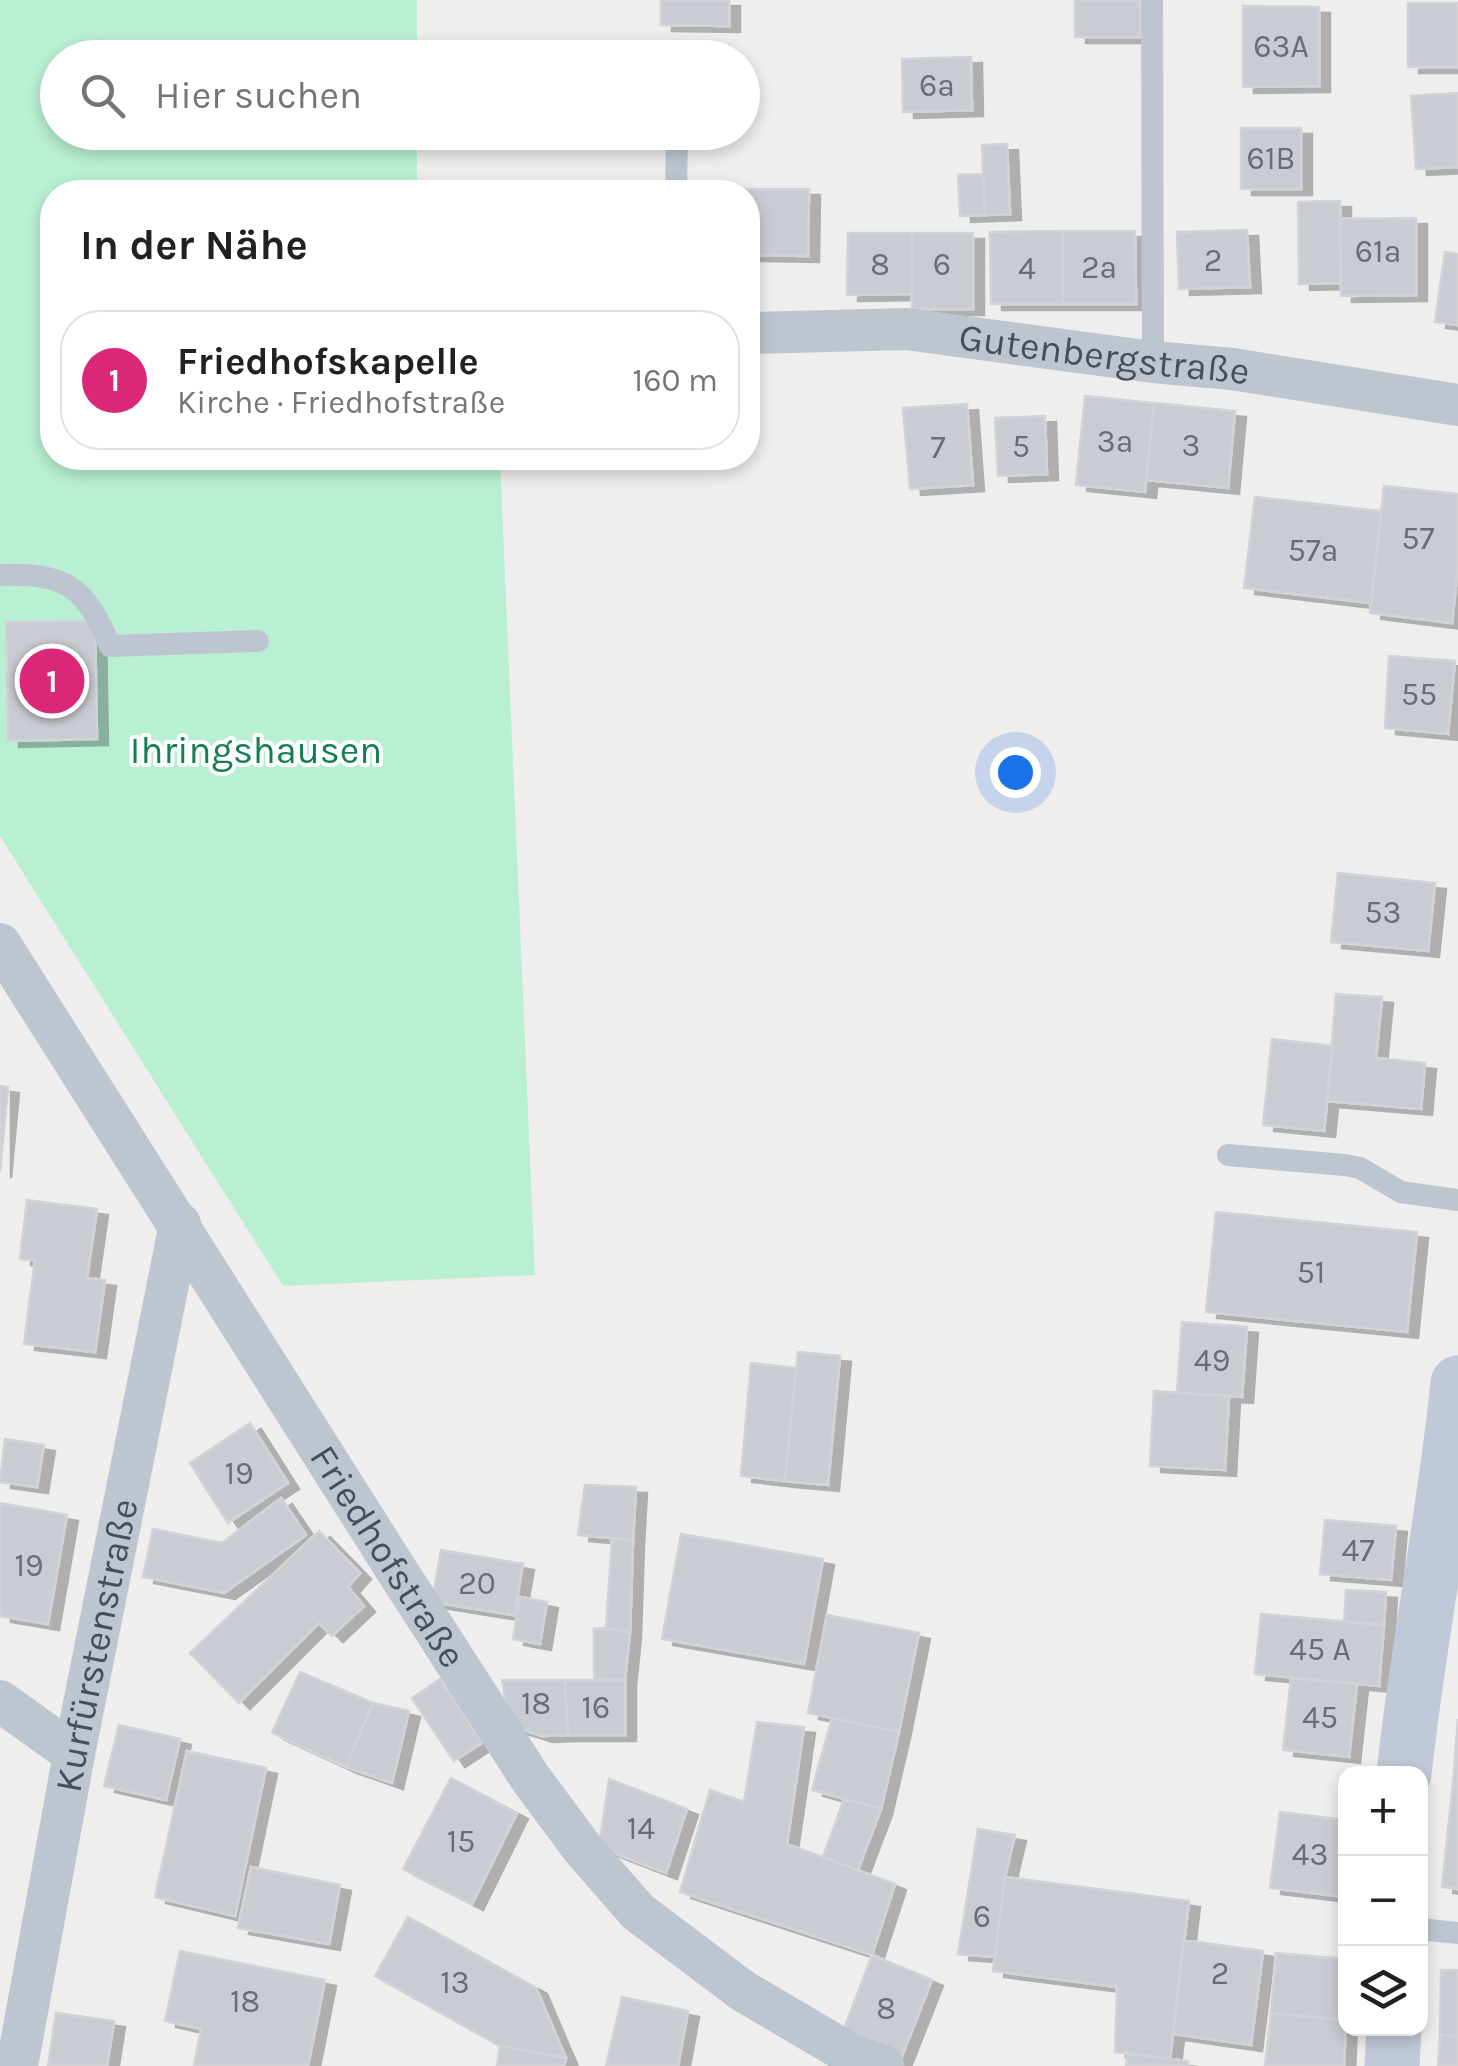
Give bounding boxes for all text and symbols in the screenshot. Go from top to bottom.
house number: 63A [1253,28,1309,65]
search box [40,40,760,150]
house number: 6a [919,67,955,104]
icon: search [75,68,130,123]
text: Hier suchen [155,73,362,118]
house number: 61B [1247,140,1295,177]
text: In der Nähe [80,220,308,270]
house number: 61a [1355,233,1401,270]
house number: 2 [1204,242,1222,279]
house number: 8 [870,246,890,283]
house number: 6 [933,246,951,283]
house number: 2a [1081,249,1117,286]
house number: 4 [1018,250,1036,287]
street label: Gutenbergstraße [956,314,1253,394]
text: Friedhofskapelle [177,339,479,384]
text: 1 [109,362,120,399]
text: 160 m [633,362,718,399]
text: Kirche · Friedhofstraße [177,384,505,421]
house number: 3a [1097,423,1133,460]
house number: 3 [1182,427,1200,464]
house number: 5 [1012,428,1030,465]
house number: 7 [930,429,946,466]
house number: 57 [1401,520,1435,557]
house number: 57a [1288,532,1338,569]
pin: 1 [20,644,84,718]
house number: 55 [1401,676,1437,713]
park label: Ihringshausen [130,728,382,773]
your location [990,747,1041,798]
house number: 53 [1365,894,1401,931]
house number: 51 [1297,1254,1325,1291]
house number: 49 [1194,1342,1230,1379]
street label: Friedhofstraße [301,1437,476,1676]
house number: 19 [224,1455,254,1492]
street label: Kurfürstenstraße [45,1495,147,1796]
house number: 47 [1342,1532,1374,1569]
house number: 19 [14,1547,44,1584]
house number: 20 [458,1565,496,1602]
house number: 45 A [1289,1631,1351,1668]
house number: 18 [521,1685,551,1722]
house number: 16 [582,1689,610,1726]
house number: 45 [1302,1699,1338,1736]
map controls [1338,1766,1428,2036]
button: + [1338,1766,1428,1856]
house number: 14 [627,1810,655,1847]
house number: 15 [447,1823,475,1860]
house number: 43 [1292,1836,1328,1873]
button: − [1338,1856,1428,1946]
house number: 6 [973,1898,991,1935]
button: layers [1338,1946,1428,2036]
house number: 2 [1211,1955,1229,1992]
house number: 13 [440,1964,470,2001]
house number: 18 [230,1983,260,2020]
house number: 8 [876,1990,896,2027]

